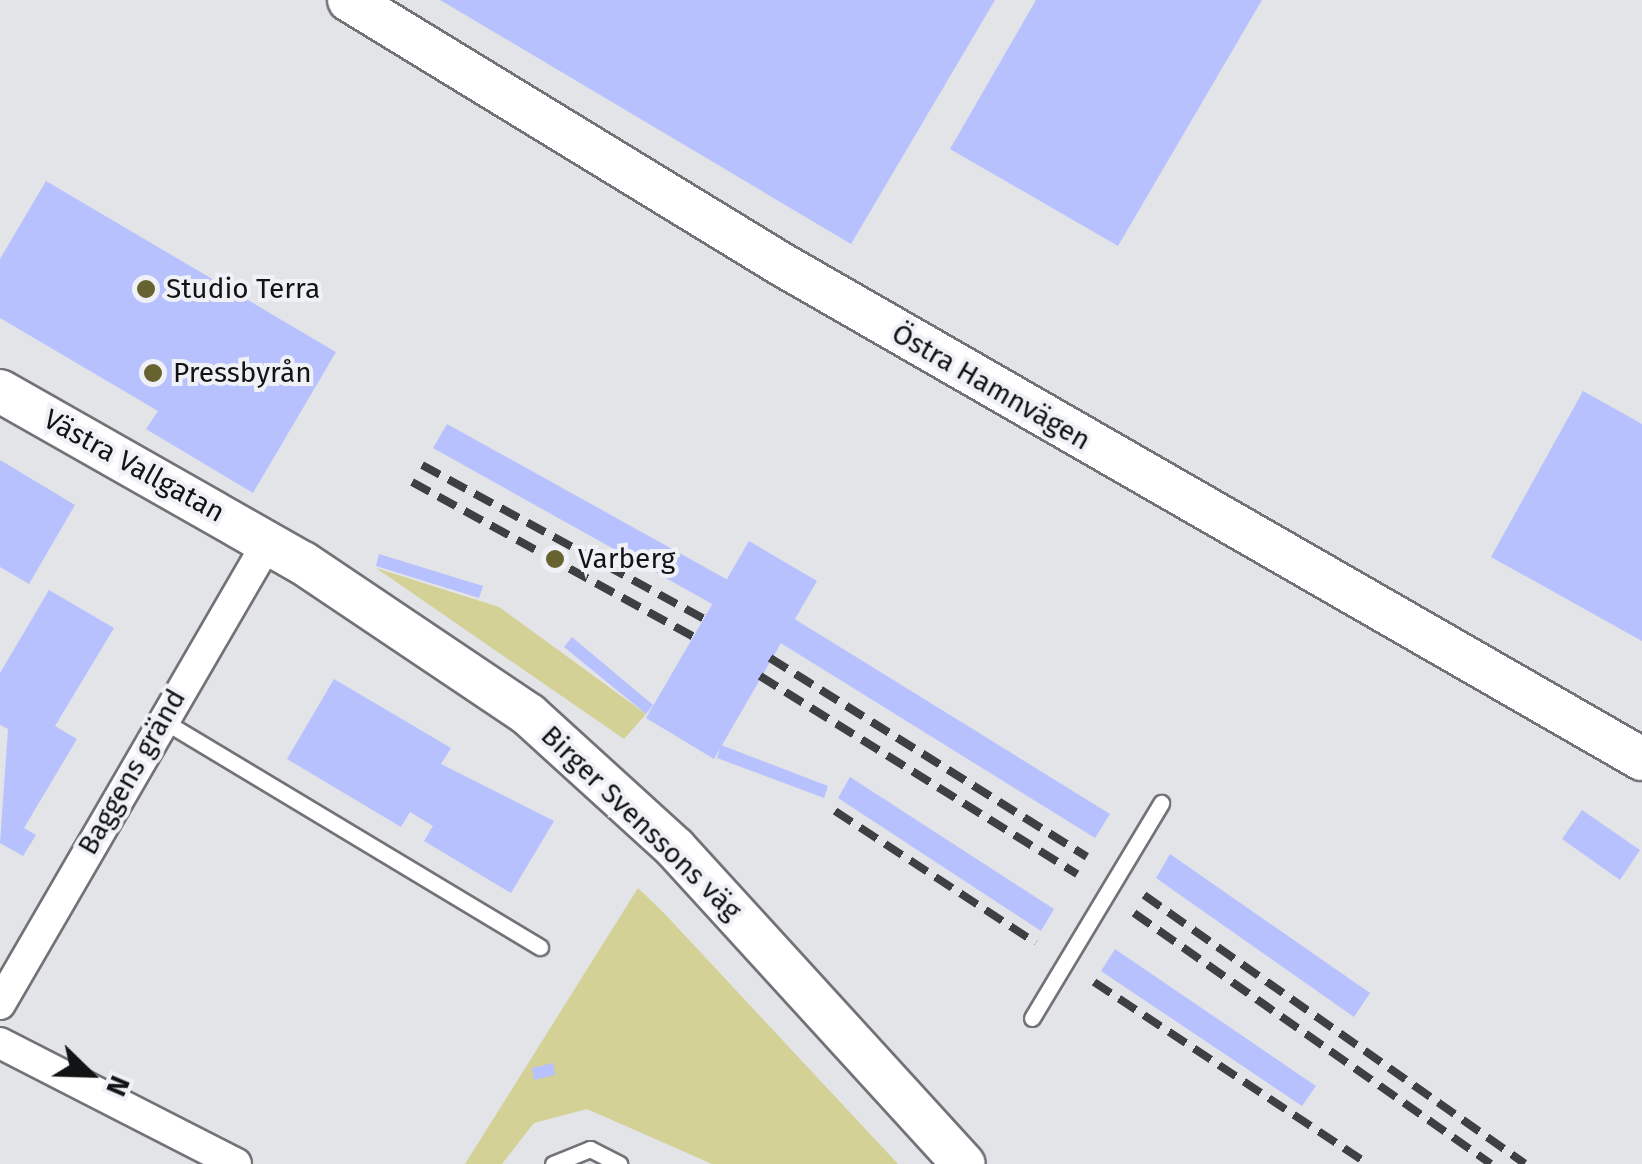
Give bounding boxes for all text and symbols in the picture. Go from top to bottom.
place label: Studio Terra [166,272,320,306]
marker: Studio Terra [135,278,157,300]
street label: Östra Hamnvägen [886,317,1096,457]
place label: Pressbyrån [173,356,312,390]
marker: Pressbyrån [142,362,164,384]
street label: Västra Vallgatan [38,402,230,530]
place label: Varberg [578,542,675,576]
marker: Varberg [542,546,568,572]
street label: Baggens gränd [71,683,193,861]
street label: Birger Svenssons väg [534,719,748,927]
north arrow [40,1024,140,1124]
text: N [99,1071,137,1101]

